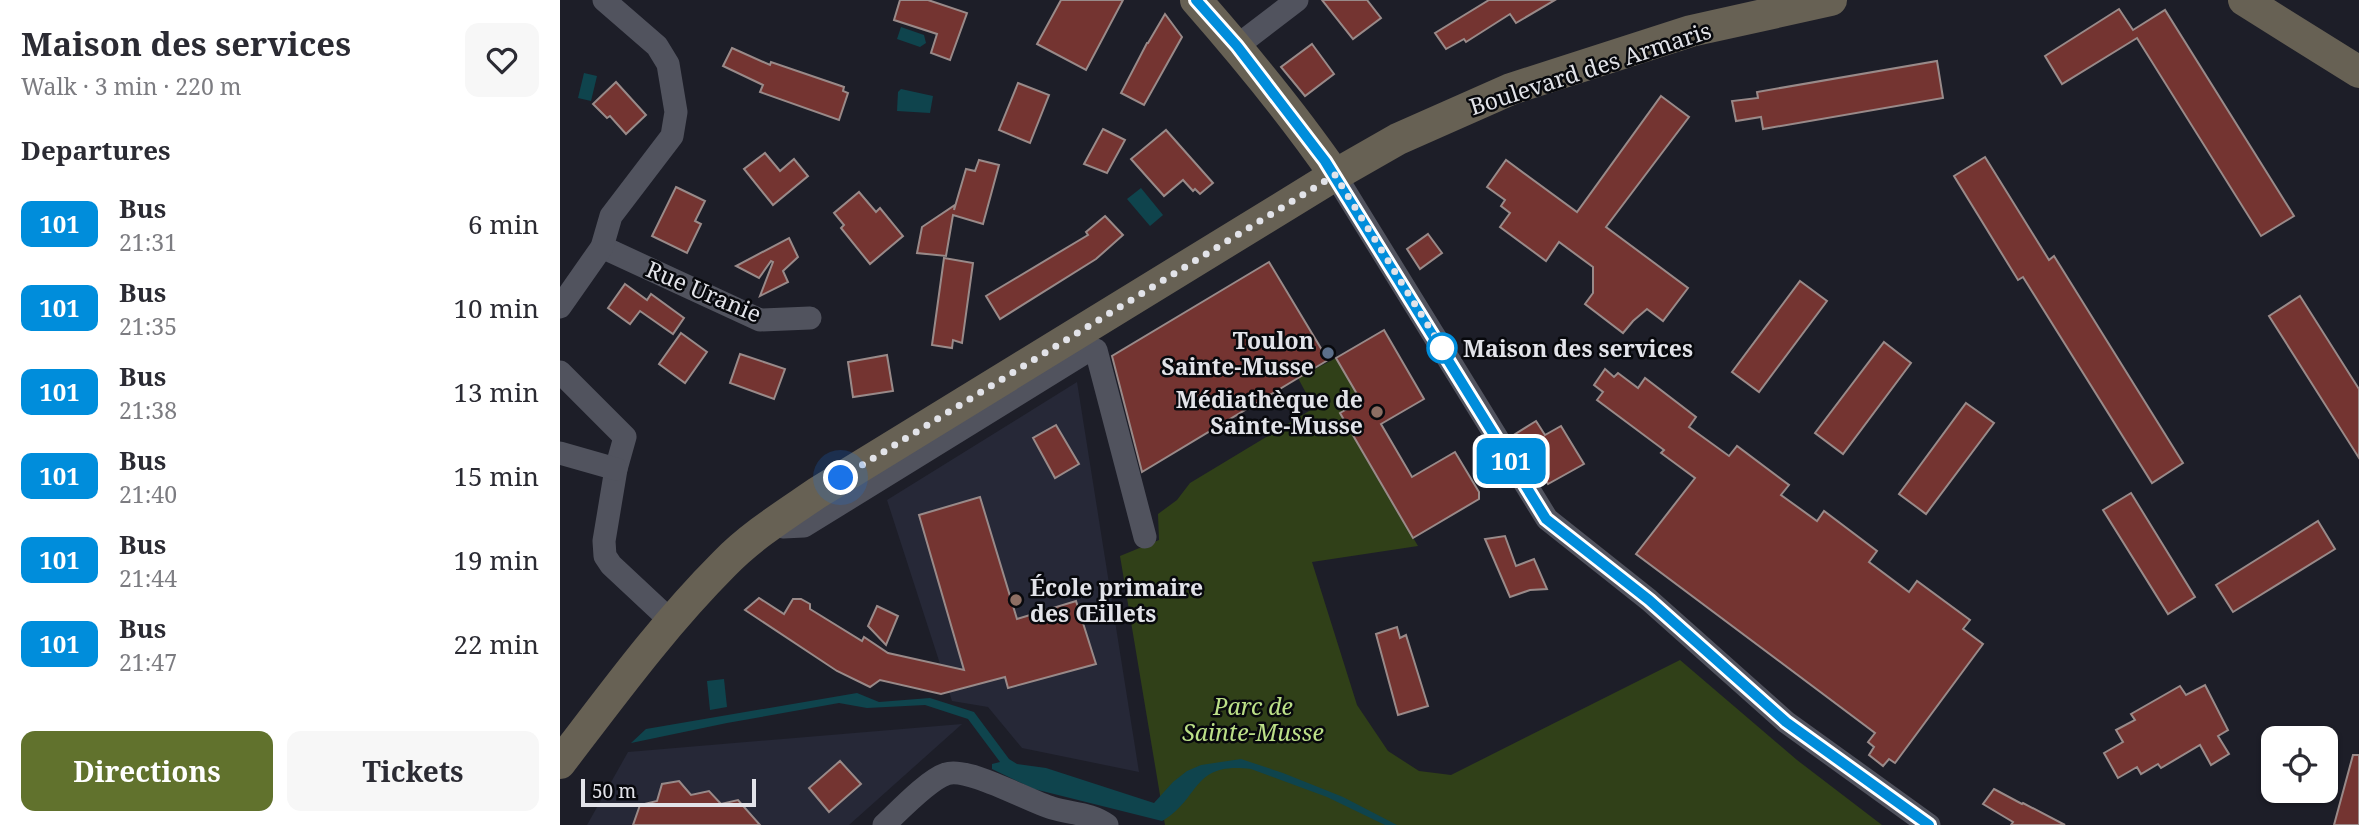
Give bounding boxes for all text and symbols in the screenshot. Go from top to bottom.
street label: Boulevard des Armaris [1465,14,1715,122]
text: Maison des services [21,21,351,66]
button: heart [465,23,539,97]
text: Walk · 3 min · 220 m [21,70,241,102]
text: Departures [21,132,171,168]
text: Bus [119,190,166,226]
text: 6 min [468,206,539,242]
text: 101 [39,207,80,240]
text: 21:31 [119,226,177,258]
street label: Rue Uranie [641,252,767,330]
text: Bus [119,274,166,310]
text: 10 min [454,290,539,326]
text: 101 [39,291,80,324]
text: 21:35 [119,310,177,342]
place label: Toulon Sainte-Musse [1161,324,1314,382]
place label: Maison des services [1463,332,1693,364]
marker: Maison des services [1427,333,1457,363]
marker: Toulon Sainte-Musse [1320,345,1336,361]
text: Bus [119,358,166,394]
text: 13 min [454,374,539,410]
text: 101 [39,375,80,408]
place label: Médiathèque de Sainte-Musse [1176,383,1363,441]
text: 21:38 [119,394,177,426]
marker: Médiathèque de Sainte-Musse [1369,404,1385,420]
line badge: 101 [1471,438,1551,484]
text: Bus [119,442,166,478]
text: 101 [1491,444,1531,477]
text: 15 min [454,458,539,494]
text: 101 [39,459,80,492]
your location [823,460,858,495]
text: 21:40 [119,478,177,510]
text: Bus [119,526,166,562]
text: 19 min [454,542,539,578]
text: 101 [39,543,80,576]
text: 21:44 [119,562,177,594]
place label: École primaire des Œillets [1030,571,1203,629]
marker: École primaire des Œillets [1008,592,1024,608]
text: Bus [119,610,166,646]
text: 22 min [454,626,539,662]
text: 101 [39,627,80,660]
text: 21:47 [119,646,177,678]
park label: Parc de Sainte-Musse [1182,690,1324,748]
map controls [2261,726,2338,803]
button: locate [2261,726,2338,803]
button: Directions [21,731,273,811]
button: Tickets [287,731,539,811]
scale bar [581,776,756,808]
text: 50 m [592,778,636,804]

